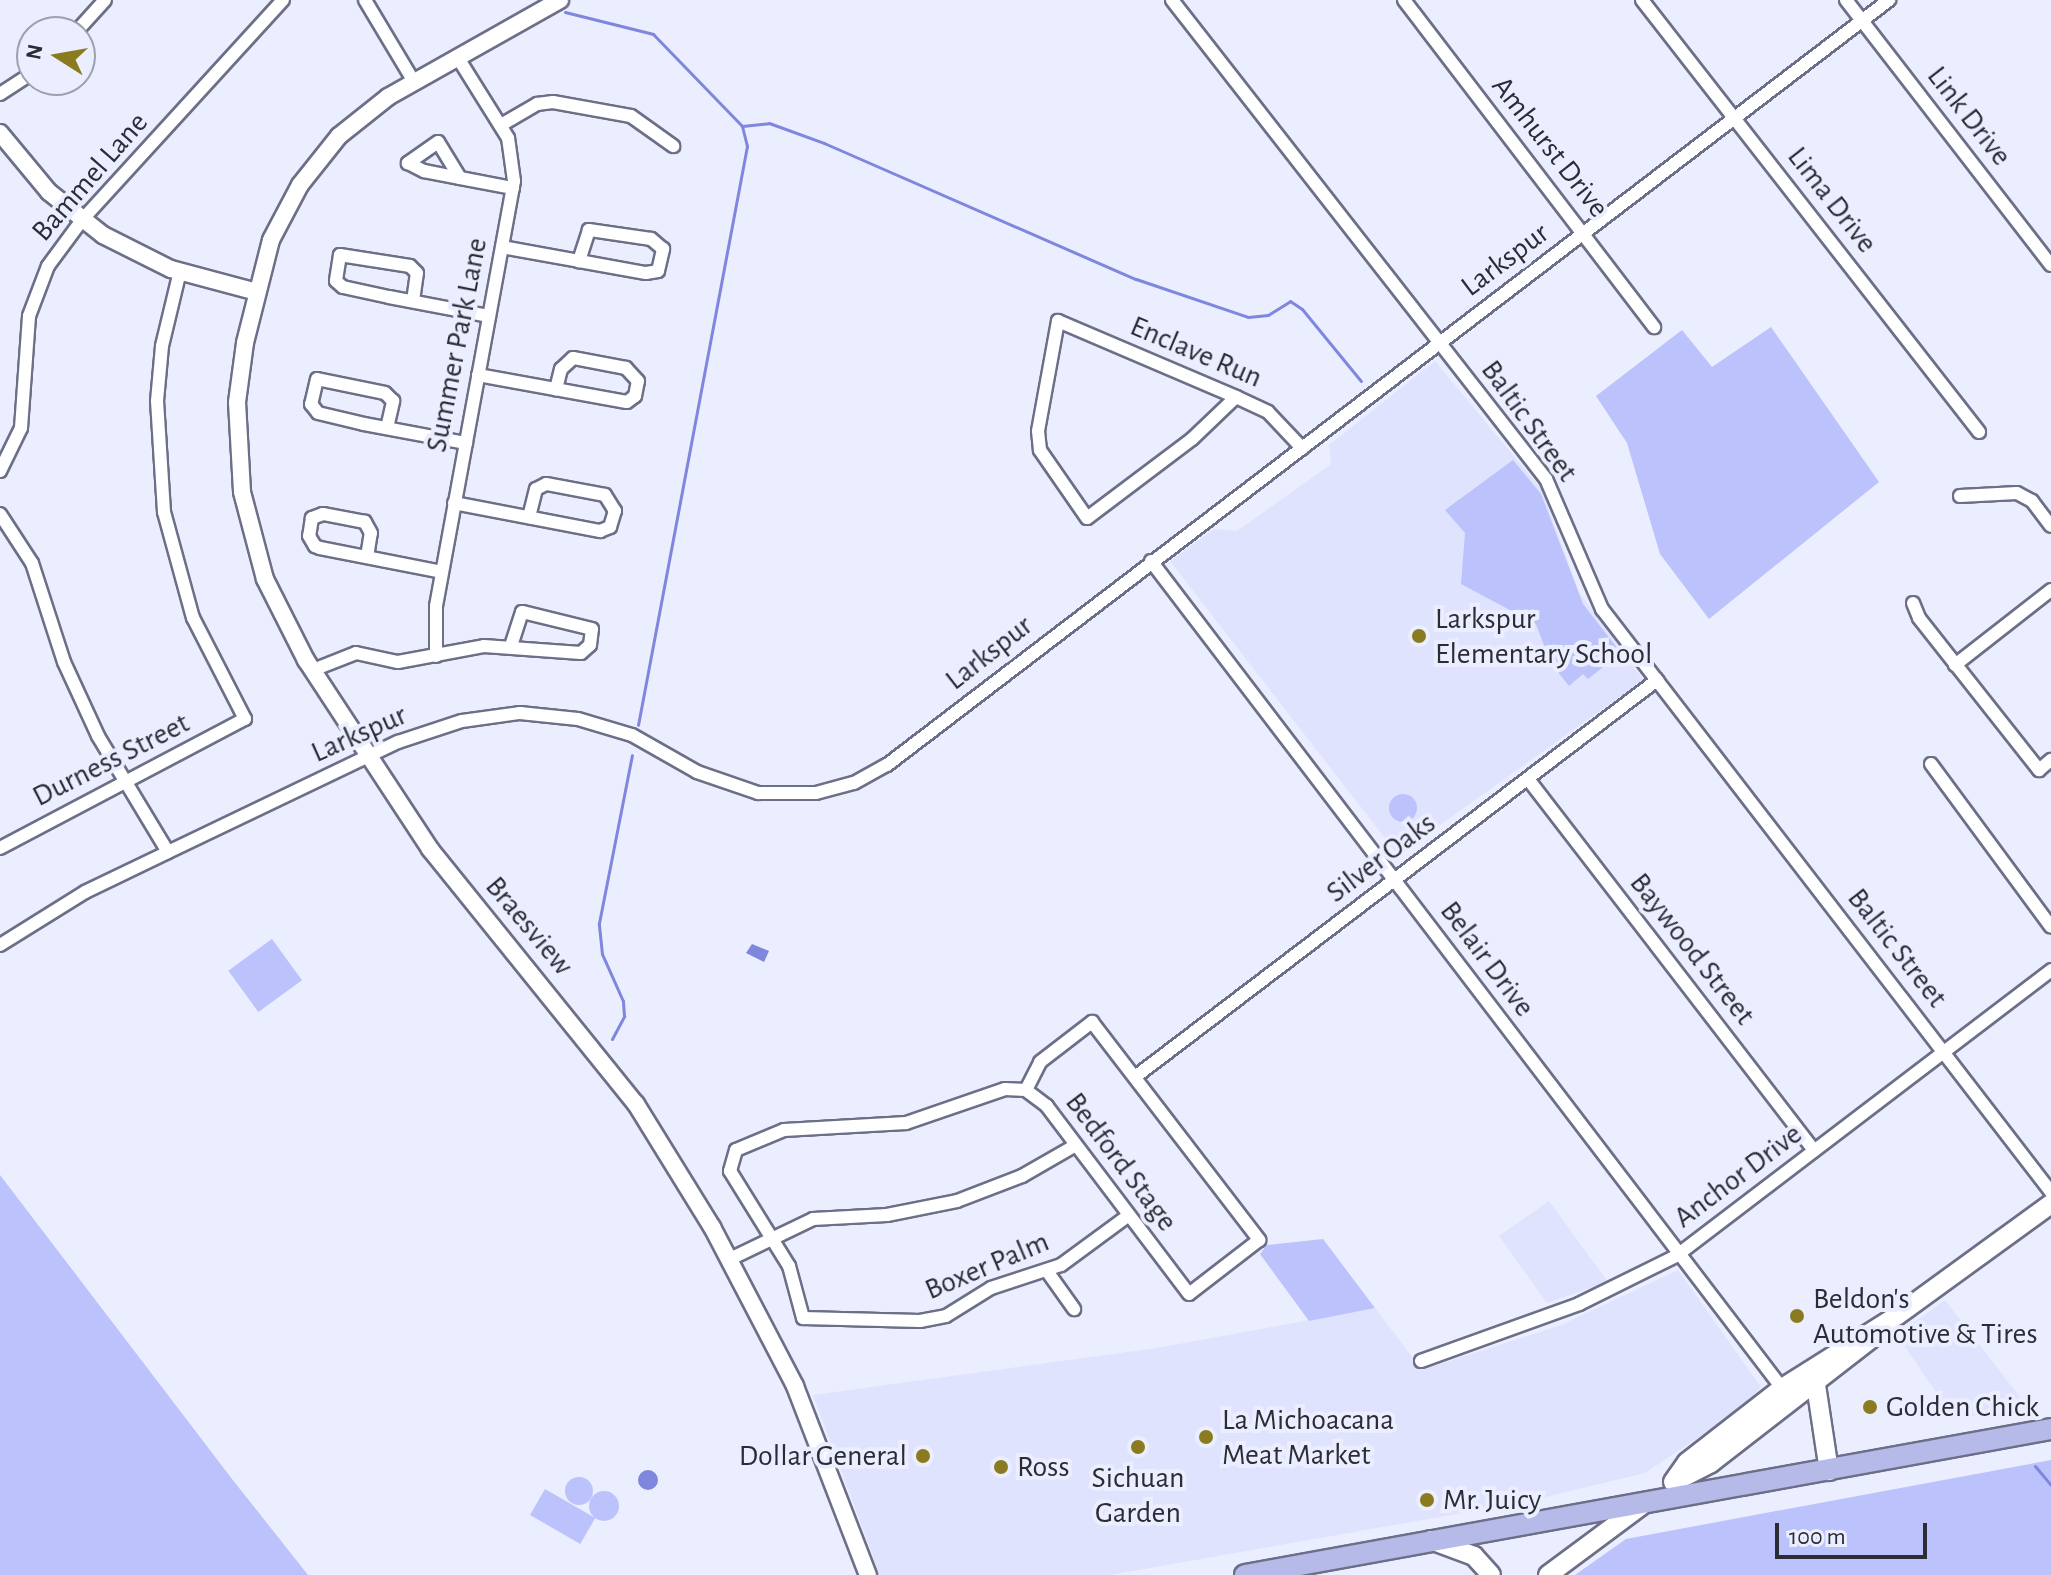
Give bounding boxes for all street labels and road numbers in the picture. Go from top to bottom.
street label: Link Drive [1919,59,2019,173]
street label: Amhurst Drive [1484,69,1616,225]
street label: Bammel Lane [24,105,156,249]
street label: Lima Drive [1779,140,1885,260]
street label: Larkspur [1454,215,1556,305]
street label: Summer Park Lane [419,235,495,455]
street label: Enclave Run [1125,308,1267,396]
street label: Baltic Street [1473,353,1585,489]
street label: Larkspur [938,608,1040,698]
street label: Larkspur [306,697,412,771]
street label: Durness Street [27,705,195,815]
street label: Silver Oaks [1319,805,1443,911]
street label: Baywood Street [1622,866,1762,1032]
street label: Braesview [477,869,581,983]
street label: Baltic Street [1839,881,1955,1015]
street label: Belair Drive [1432,894,1542,1024]
street label: Bedford Stage [1057,1086,1185,1238]
street label: Anchor Drive [1667,1116,1809,1236]
street label: Boxer Palm [920,1224,1054,1308]

